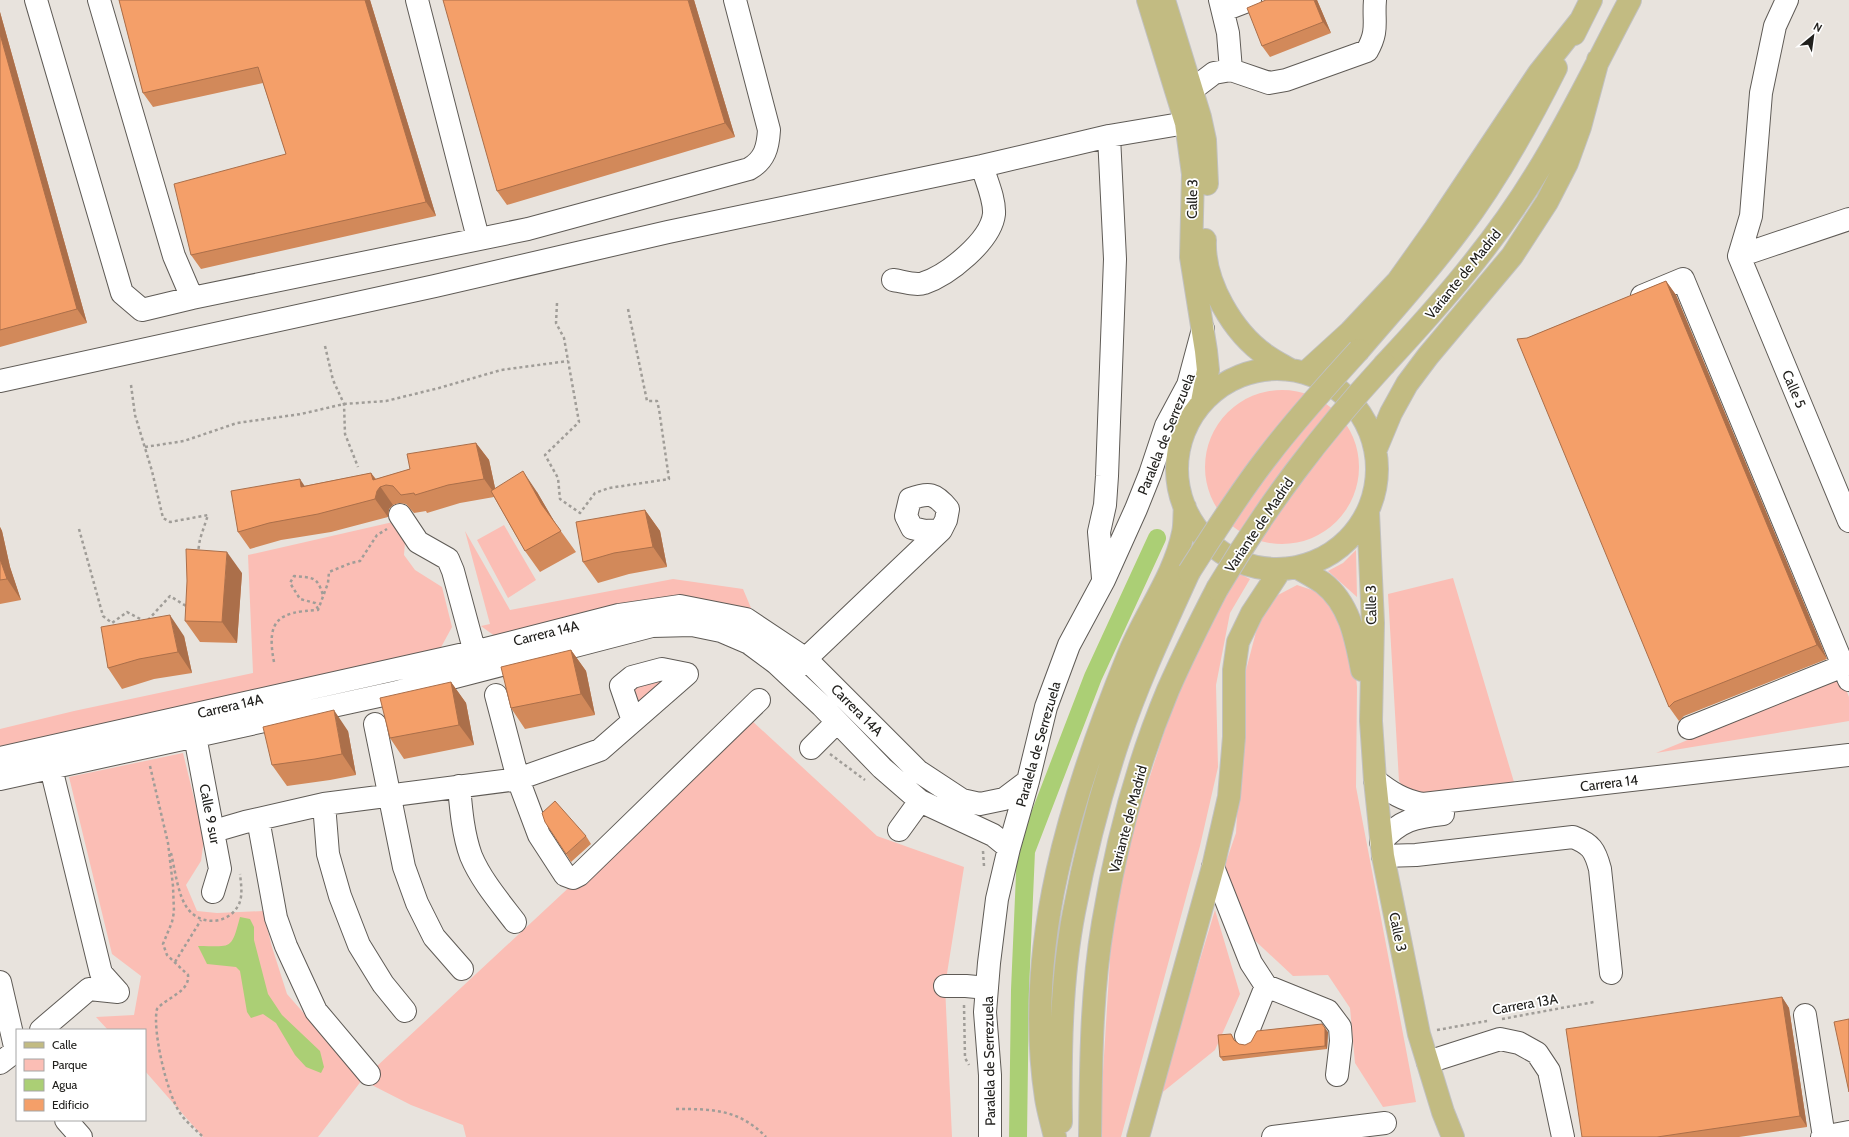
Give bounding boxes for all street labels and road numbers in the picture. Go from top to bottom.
street label: Calle 3 [1183,179,1201,219]
street label: Variante de Madrid [1421,225,1505,323]
street label: Calle 5 [1778,367,1810,411]
street label: Paralela de Serrezuela [1133,370,1199,497]
street label: Variante de Madrid [1221,474,1297,576]
street label: Calle 3 [1362,585,1380,625]
street label: Carrera 14A [511,616,581,650]
street label: Paralela de Serrezuela [1011,679,1065,809]
street label: Carrera 14A [827,680,887,740]
street label: Carrera 14A [196,690,265,722]
street label: Variante de Madrid [1105,763,1151,875]
street label: Carrera 14 [1579,771,1639,795]
street label: Calle 9 sur [195,782,225,846]
street label: Calle 3 [1385,911,1411,953]
street label: Carrera 13A [1491,989,1559,1019]
street label: Paralela de Serrezuela [979,996,999,1126]

